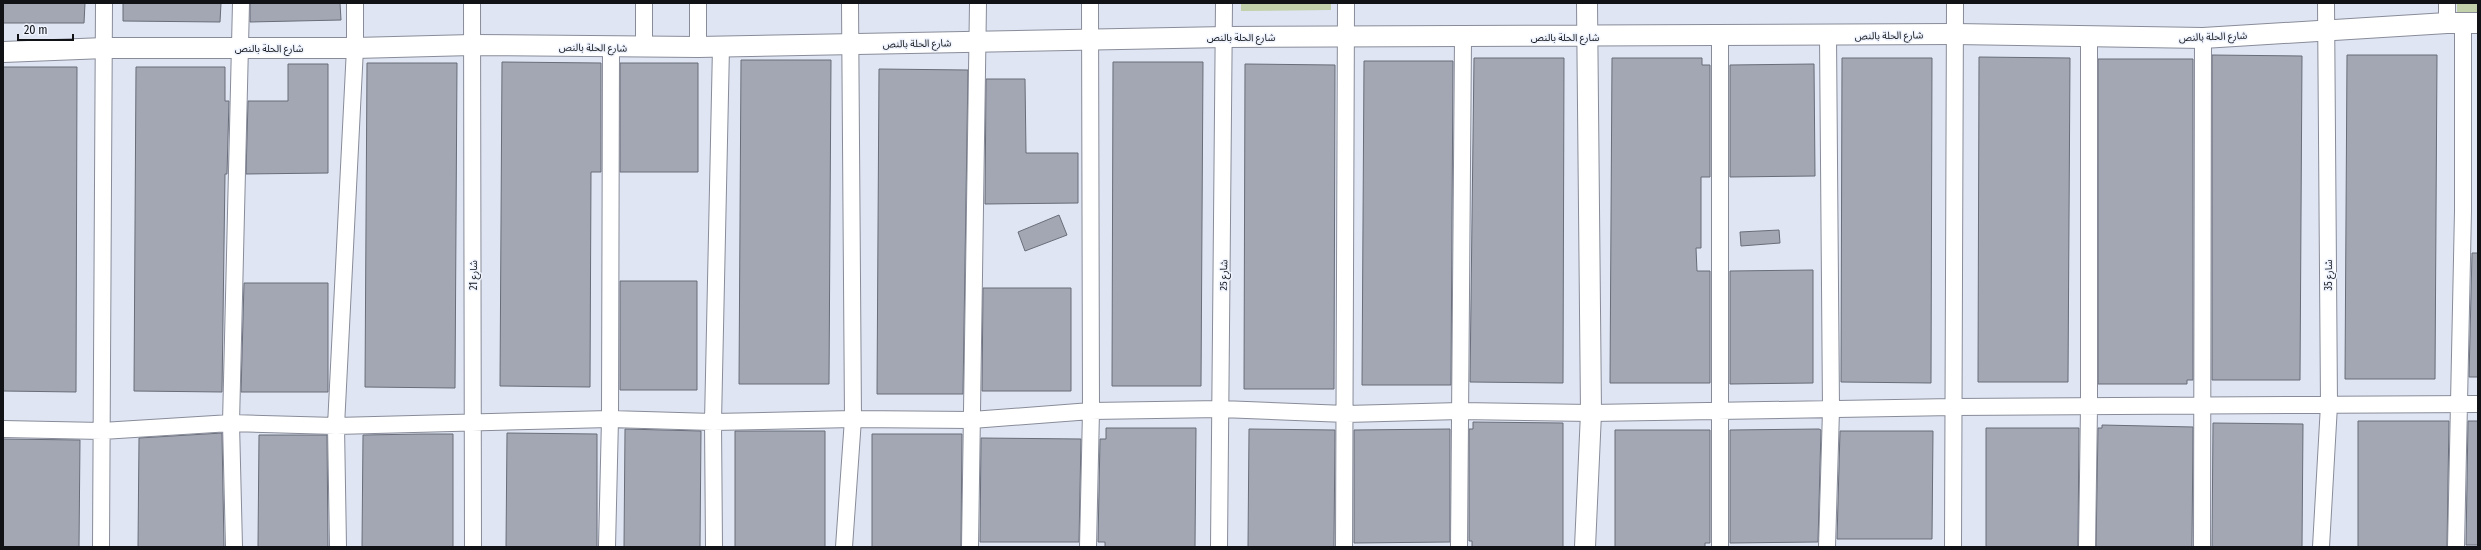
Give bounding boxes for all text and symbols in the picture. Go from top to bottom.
scale bar [18,16,73,42]
text: 20 m [24,23,48,37]
street label: شارع الحلة بالنص [1855,29,1924,44]
street label: شارع الحلة بالنص [2179,30,2248,45]
street label: شارع الحلة بالنص [1207,32,1275,45]
street label: شارع الحلة بالنص [1531,32,1599,45]
street label: شارع الحلة بالنص [883,37,952,52]
street label: شارع الحلة بالنص [559,41,628,56]
street label: شارع الحلة بالنص [235,43,303,56]
street label: شارع 25 [1218,259,1231,291]
street label: شارع 35 [2323,259,2336,290]
street label: شارع 21 [468,260,481,290]

